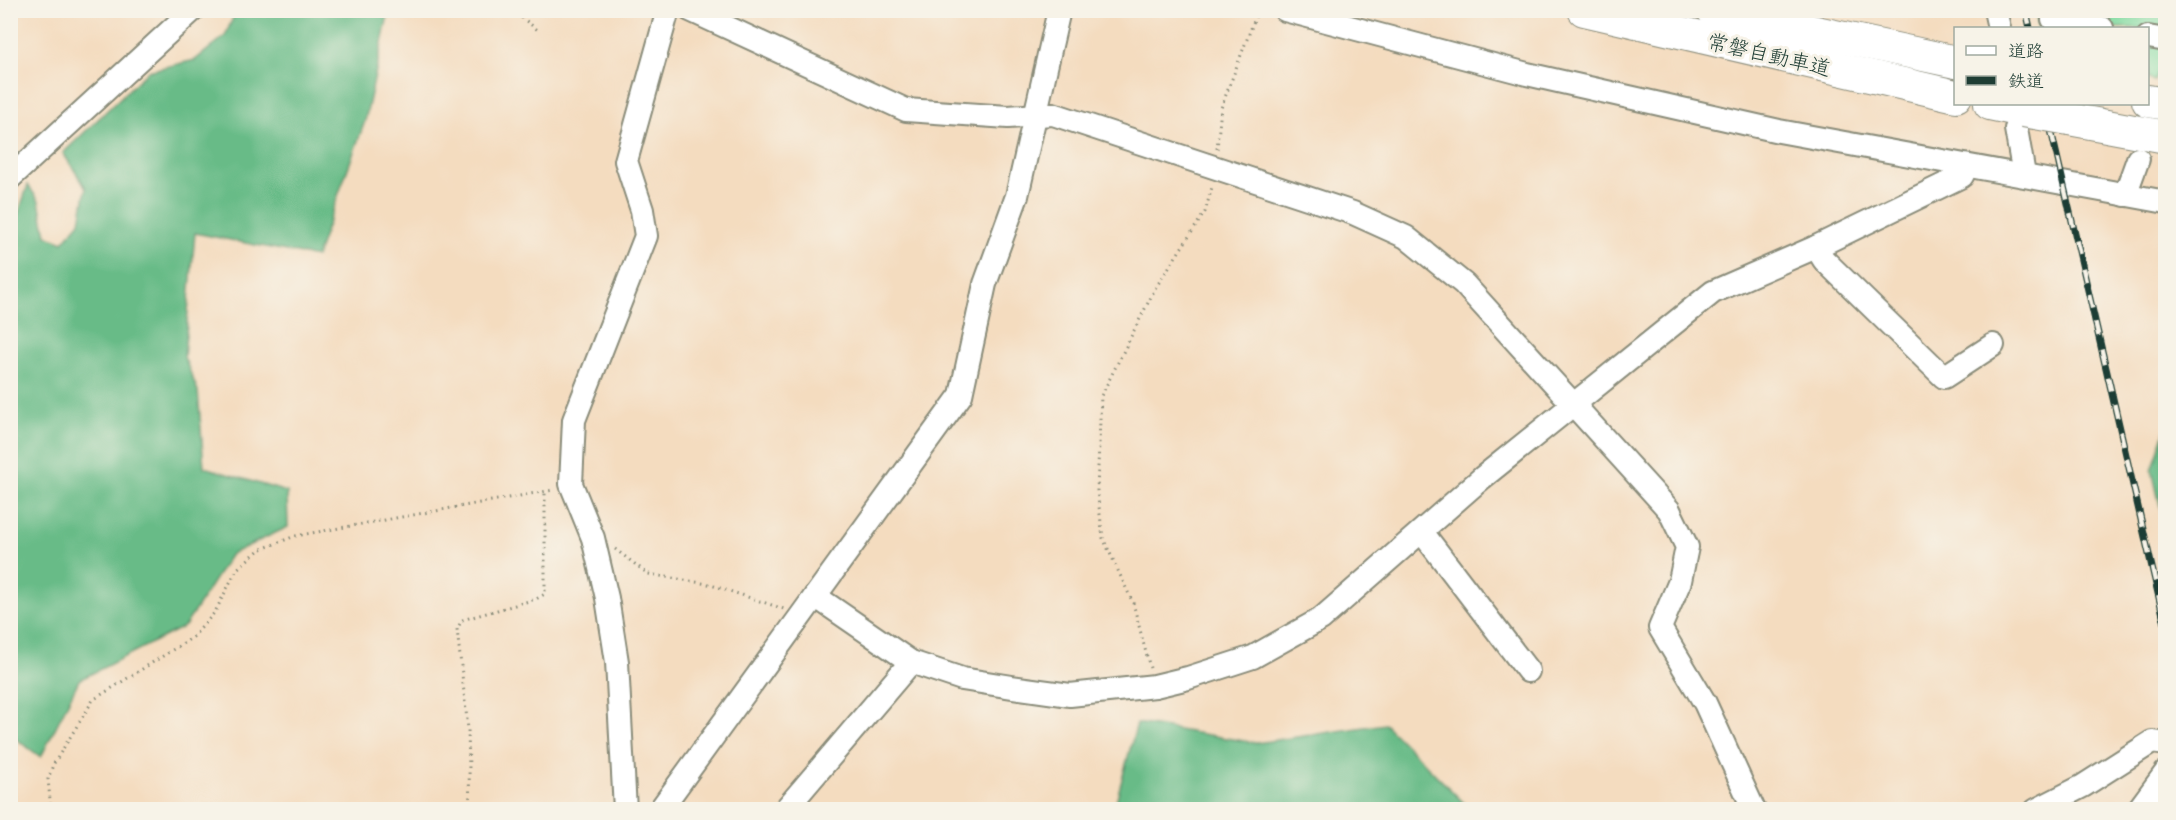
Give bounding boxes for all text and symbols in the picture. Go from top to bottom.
street label: 常磐自動車道 [1704,27,1834,84]
legend [1954,27,2149,105]
text: 道路 [2008,39,2044,64]
text: 鉄道 [2008,69,2044,94]

